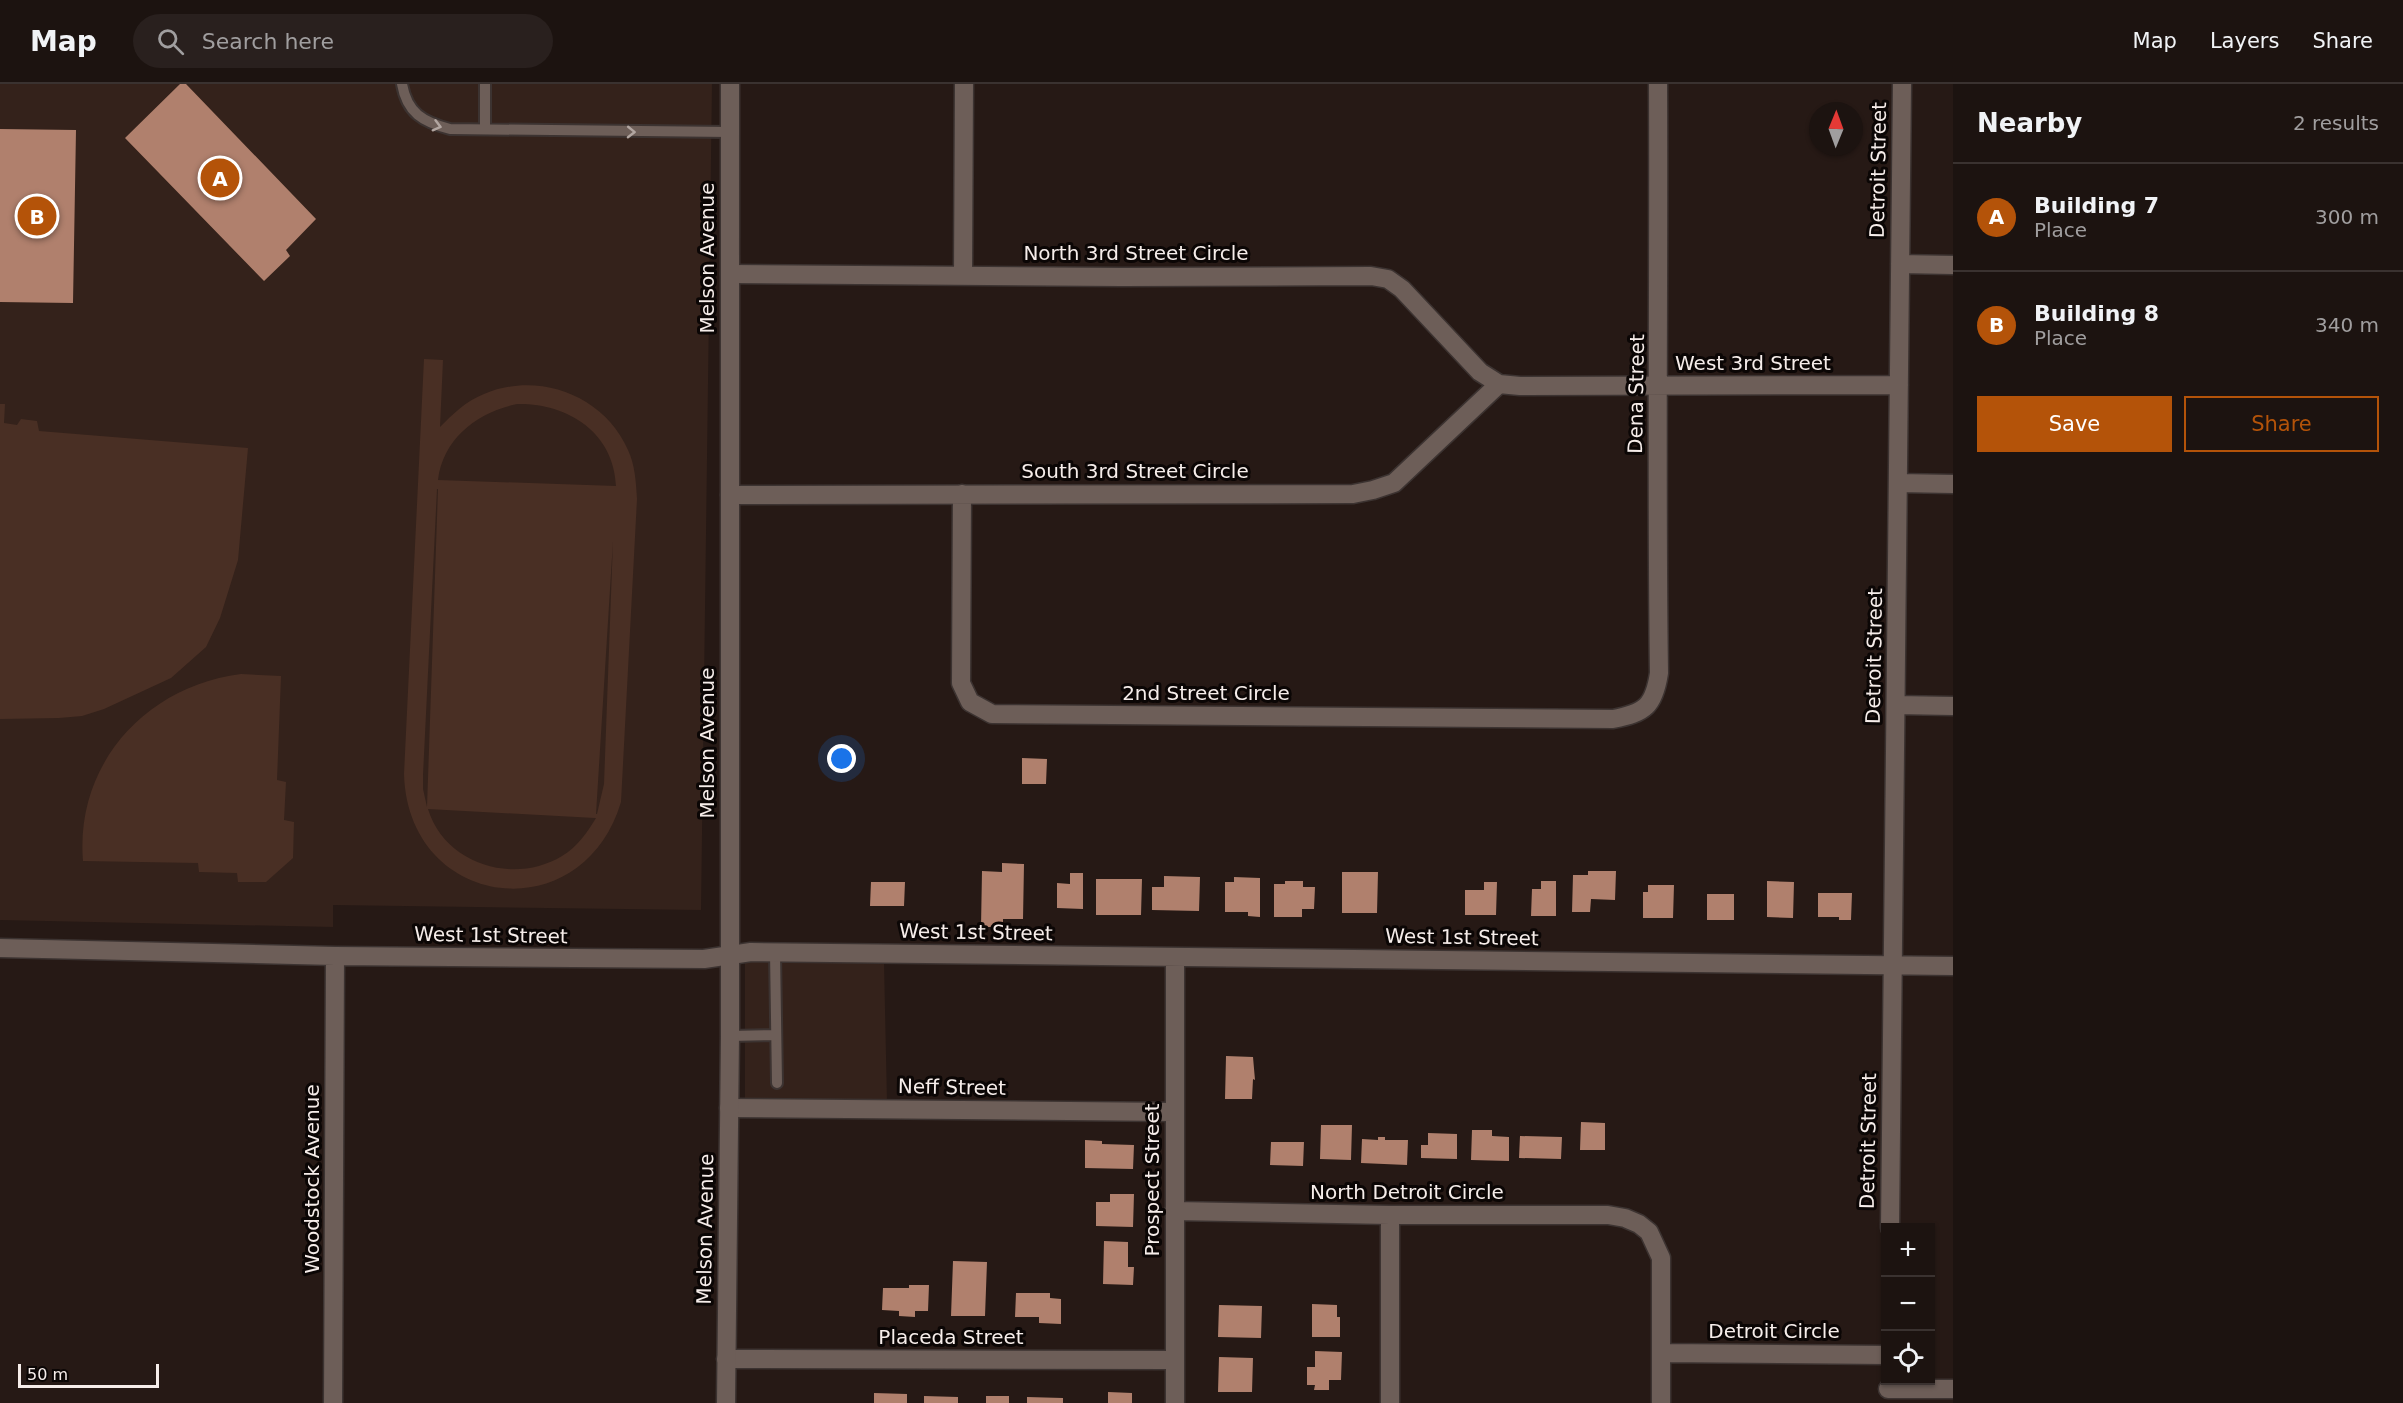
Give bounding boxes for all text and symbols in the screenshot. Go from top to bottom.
search box [133,14,553,68]
text: Map [30,25,97,58]
icon: search [154,25,187,58]
text: Search here [202,29,334,54]
text: Map [2133,29,2177,53]
text: Layers [2210,29,2279,53]
text: Share [2312,29,2373,53]
north arrow [1809,102,1863,156]
street label: Detroit Street [1865,102,1891,238]
text: Nearby [1977,108,2082,138]
text: 2 results [2293,111,2379,135]
one-way arrow [432,118,442,131]
one-way arrow [627,125,636,138]
pin: A [200,156,240,200]
street label: Melson Avenue [695,182,719,334]
text: Building 7 [2034,193,2159,218]
pin: B [18,194,57,238]
text: A [1989,205,2004,229]
text: 300 m [2315,205,2379,229]
text: Place [2034,218,2087,242]
street label: North 3rd Street Circle [1023,241,1249,265]
text: Building 8 [2034,301,2159,326]
text: B [1989,313,2004,337]
text: 340 m [2315,313,2379,337]
text: Place [2034,326,2087,350]
street label: Dena Street [1623,334,1649,454]
street label: West 3rd Street [1675,351,1831,375]
button: Save [1977,396,2172,452]
button: Share [2184,396,2379,452]
street label: South 3rd Street Circle [1021,459,1249,483]
street label: Detroit Street [1861,588,1887,724]
street label: Melson Avenue [695,667,719,819]
street label: 2nd Street Circle [1122,681,1290,705]
your location [827,744,856,773]
street label: West 1st Street [899,919,1053,945]
street label: West 1st Street [414,922,568,948]
street label: West 1st Street [1385,924,1539,950]
street label: Detroit Street [1855,1073,1881,1209]
street label: Neff Street [898,1074,1006,1100]
street label: Woodstock Avenue [300,1084,324,1274]
street label: Prospect Street [1140,1103,1164,1257]
street label: Melson Avenue [692,1153,718,1305]
street label: North Detroit Circle [1310,1180,1504,1204]
map controls [1881,1223,1935,1385]
button: + [1881,1223,1935,1277]
button: − [1881,1277,1935,1331]
street label: Detroit Circle [1708,1319,1840,1343]
street label: Placeda Street [878,1325,1024,1349]
button: locate [1881,1331,1935,1385]
scale bar [18,1361,159,1388]
text: 50 m [27,1365,68,1384]

